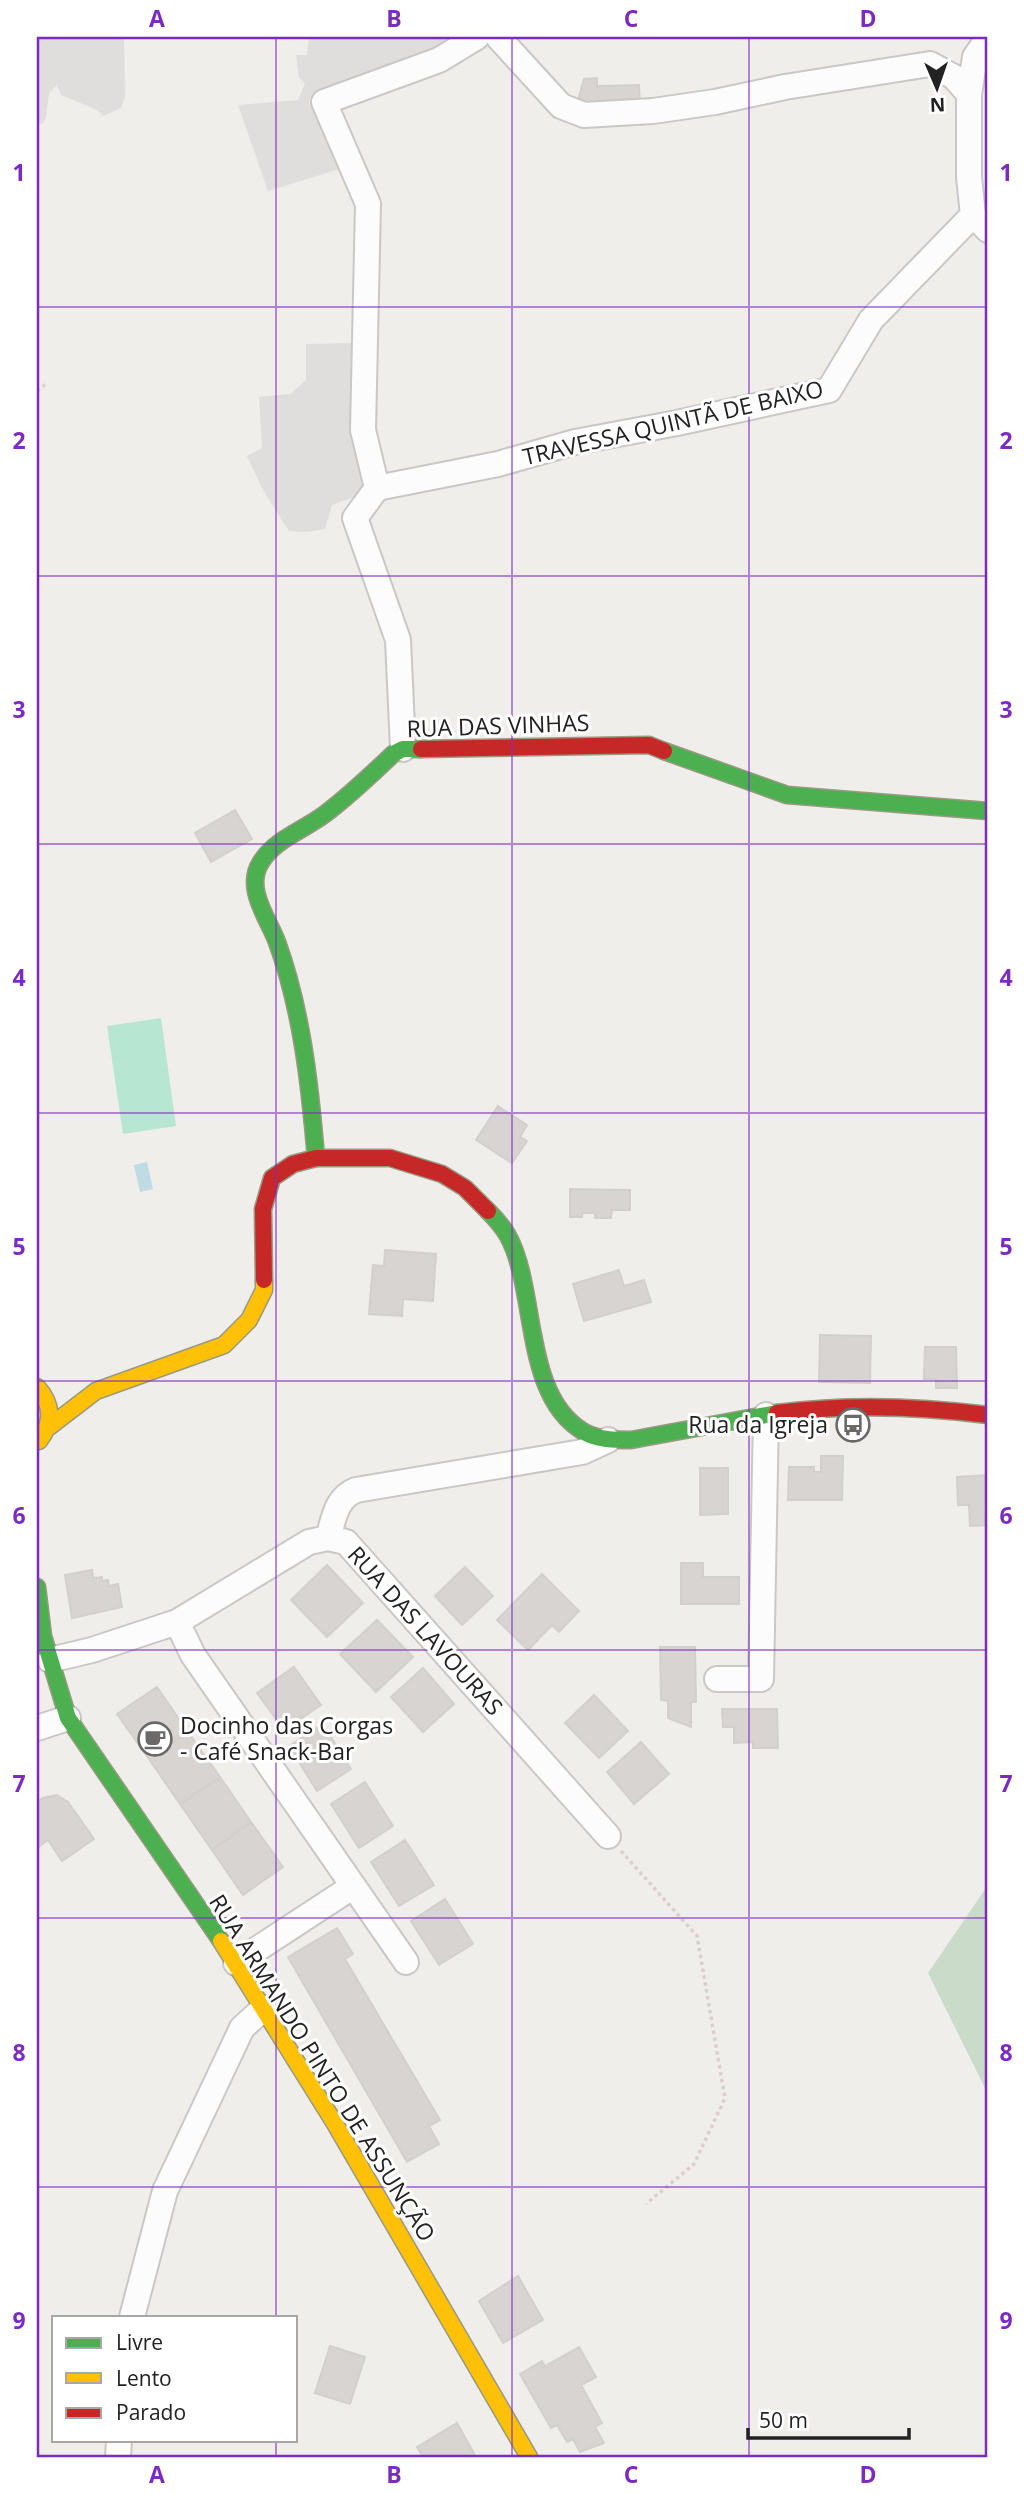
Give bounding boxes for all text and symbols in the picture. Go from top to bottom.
text: A [149,2,165,34]
text: B [386,2,402,34]
text: C [624,2,638,34]
text: D [859,2,877,34]
north arrow [902,52,972,122]
text: N [929,92,946,118]
text: 1 [12,156,26,188]
text: 1 [999,156,1013,188]
street label: TRAVESSA QUINTÃ DE BAIXO [519,372,826,472]
text: 2 [12,424,26,456]
text: 2 [999,424,1013,456]
text: 3 [12,693,26,725]
text: 3 [999,693,1013,725]
street label: RUA DAS VINHAS [406,706,590,744]
text: 4 [12,961,26,993]
text: 4 [999,961,1013,993]
text: 5 [12,1230,26,1262]
text: 5 [999,1230,1013,1262]
bus stop icon: Rua da Igreja [834,1406,872,1444]
place label: Rua da Igreja [688,1408,828,1440]
text: 6 [12,1499,26,1531]
text: 6 [999,1499,1013,1531]
street label: RUA DAS LAVOURAS [341,1539,510,1722]
place label: Docinho das Corgas - Café Snack-Bar [180,1709,393,1767]
cafe icon: Docinho das Corgas - Café Snack-Bar [136,1720,174,1758]
text: 7 [12,1767,26,1799]
text: 7 [999,1767,1013,1799]
street label: RUA ARMANDO PINTO DE ASSUNÇÃO [202,1888,443,2247]
text: 8 [12,2036,26,2068]
text: 8 [999,2036,1013,2068]
text: 9 [12,2304,26,2336]
text: 9 [999,2304,1013,2336]
legend [52,2316,298,2442]
text: Livre [116,2328,163,2356]
text: Lento [116,2364,172,2392]
scale bar [748,2396,909,2440]
text: Parado [116,2398,186,2426]
text: 50 m [759,2406,808,2434]
text: A [149,2458,165,2490]
text: B [386,2458,402,2490]
text: C [624,2458,638,2490]
text: D [859,2458,877,2490]

